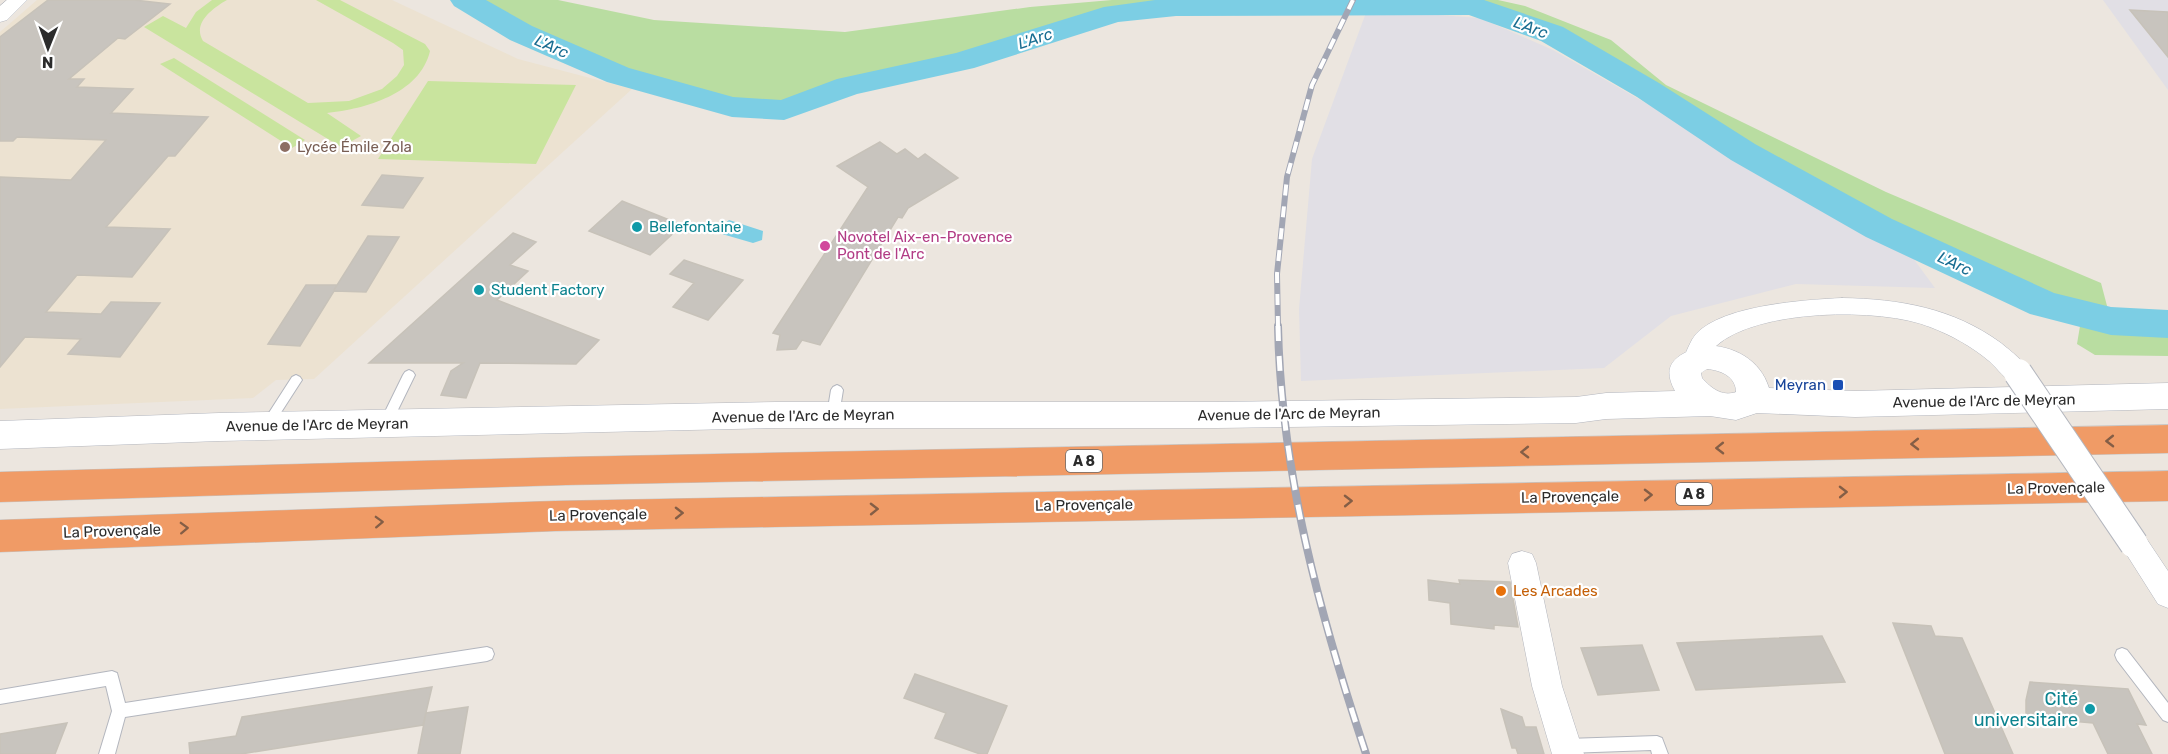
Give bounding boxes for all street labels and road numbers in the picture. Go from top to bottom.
street label: Avenue de l'Arc de Meyran [1892,390,2076,412]
street label: Avenue de l'Arc de Meyran [1197,403,1381,425]
street label: Avenue de l'Arc de Meyran [711,405,895,427]
street label: Avenue de l'Arc de Meyran [225,414,409,436]
road number: A 8 [1066,450,1102,472]
street label: La Provençale [2007,478,2105,498]
road number: A 8 [1676,483,1712,505]
street label: La Provençale [1521,487,1619,507]
street label: La Provençale [1035,495,1133,515]
street label: La Provençale [549,505,647,525]
street label: La Provençale [63,520,161,542]

